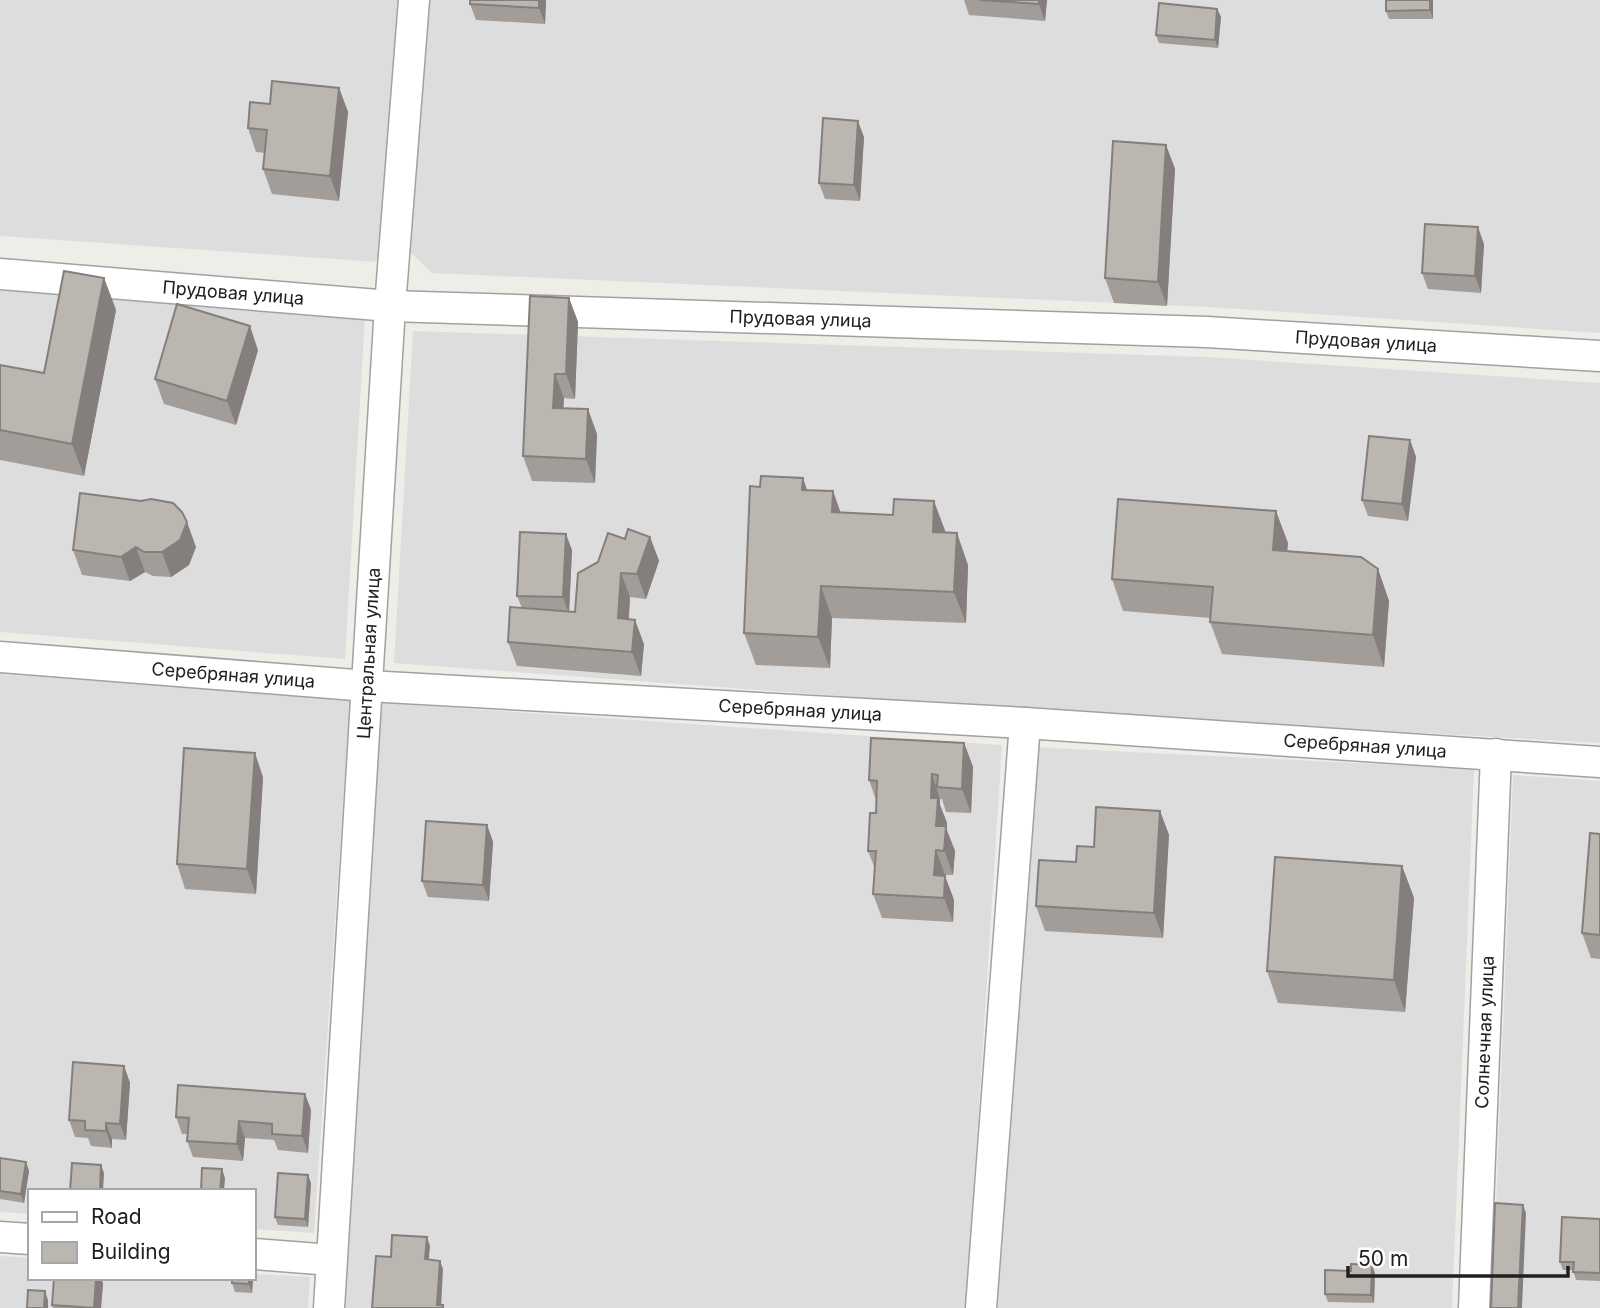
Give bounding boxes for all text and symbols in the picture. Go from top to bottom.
street label: Прудовая улица [162,276,305,309]
street label: Прудовая улица [729,306,872,331]
street label: Прудовая улица [1295,326,1438,356]
street label: Центральная улица [353,567,384,739]
street label: Серебряная улица [151,658,316,692]
street label: Серебряная улица [718,695,883,725]
street label: Серебряная улица [1283,730,1448,762]
street label: Солнечная улица [1471,955,1498,1109]
legend [28,1189,256,1280]
text: Road [91,1204,142,1229]
scale bar [1348,1234,1568,1278]
text: Building [91,1239,171,1264]
text: 50 m [1358,1246,1408,1271]

